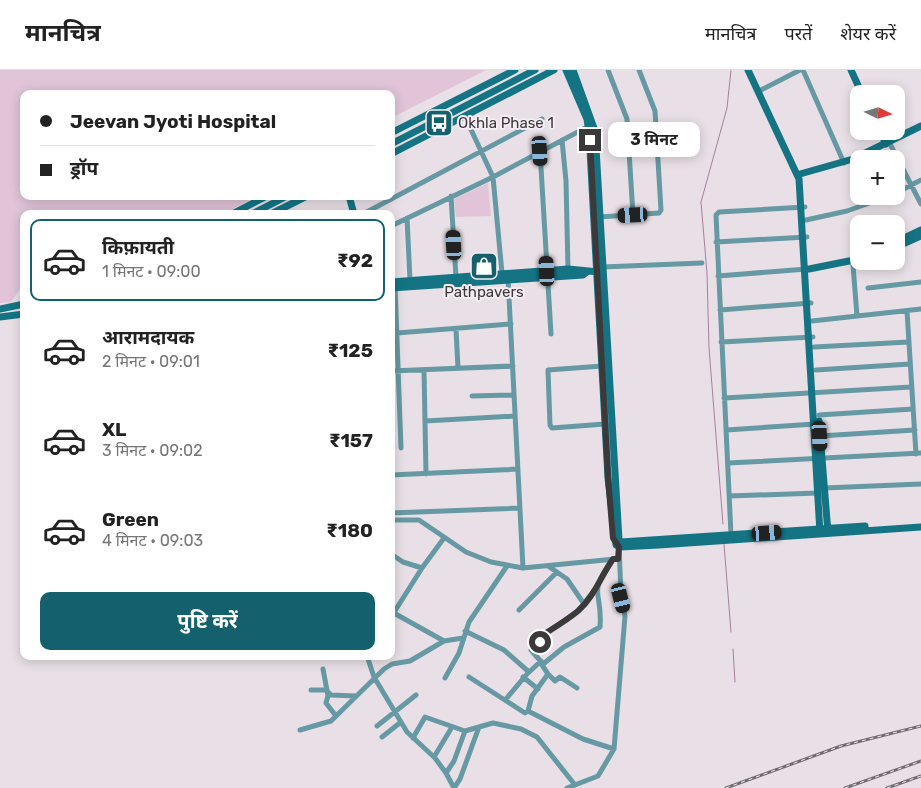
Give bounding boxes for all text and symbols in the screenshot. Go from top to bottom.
text: मानचित्र [25,19,101,47]
text: मानचित्र [705,23,757,45]
text: परतें [785,23,812,45]
text: शेयर करें [840,23,896,45]
north arrow [850,85,905,140]
map controls [850,85,905,270]
bus stop icon: Okhla Phase 1 [424,108,454,138]
text: Jeevan Jyoti Hospital [70,110,276,133]
place label: Okhla Phase 1 [458,114,554,132]
callout: 3 मिनट [608,122,700,158]
route end [579,129,601,151]
text: 3 मिनट [630,130,678,149]
car [531,136,548,166]
button: + [850,150,905,205]
text: ड्रॉप [70,157,98,180]
car [617,207,648,223]
button: − [850,215,905,270]
car [445,230,462,260]
text: किफ़ायती [102,236,174,259]
icon: car [42,238,87,283]
text: ₹92 [337,249,373,272]
shop icon: Pathpavers [469,251,499,281]
car [538,256,555,286]
text: 1 मिनट · 09:00 [102,262,201,281]
place label: Pathpavers [444,283,524,301]
text: आरामदायक [102,326,194,349]
icon: car [42,328,87,373]
text: ₹125 [328,339,373,362]
text: 2 मिनट · 09:01 [102,352,200,371]
icon: car [42,418,87,463]
text: XL [102,418,126,441]
car [811,421,828,451]
text: ₹157 [329,429,373,452]
text: 3 मिनट · 09:02 [102,441,203,460]
icon: car [42,508,87,553]
text: Green [102,508,159,531]
text: ₹180 [326,519,373,542]
car [751,524,782,542]
text: 4 मिनट · 09:03 [102,531,203,550]
car [610,582,631,614]
button: पुष्टि करें [40,592,375,650]
route start [529,631,551,653]

